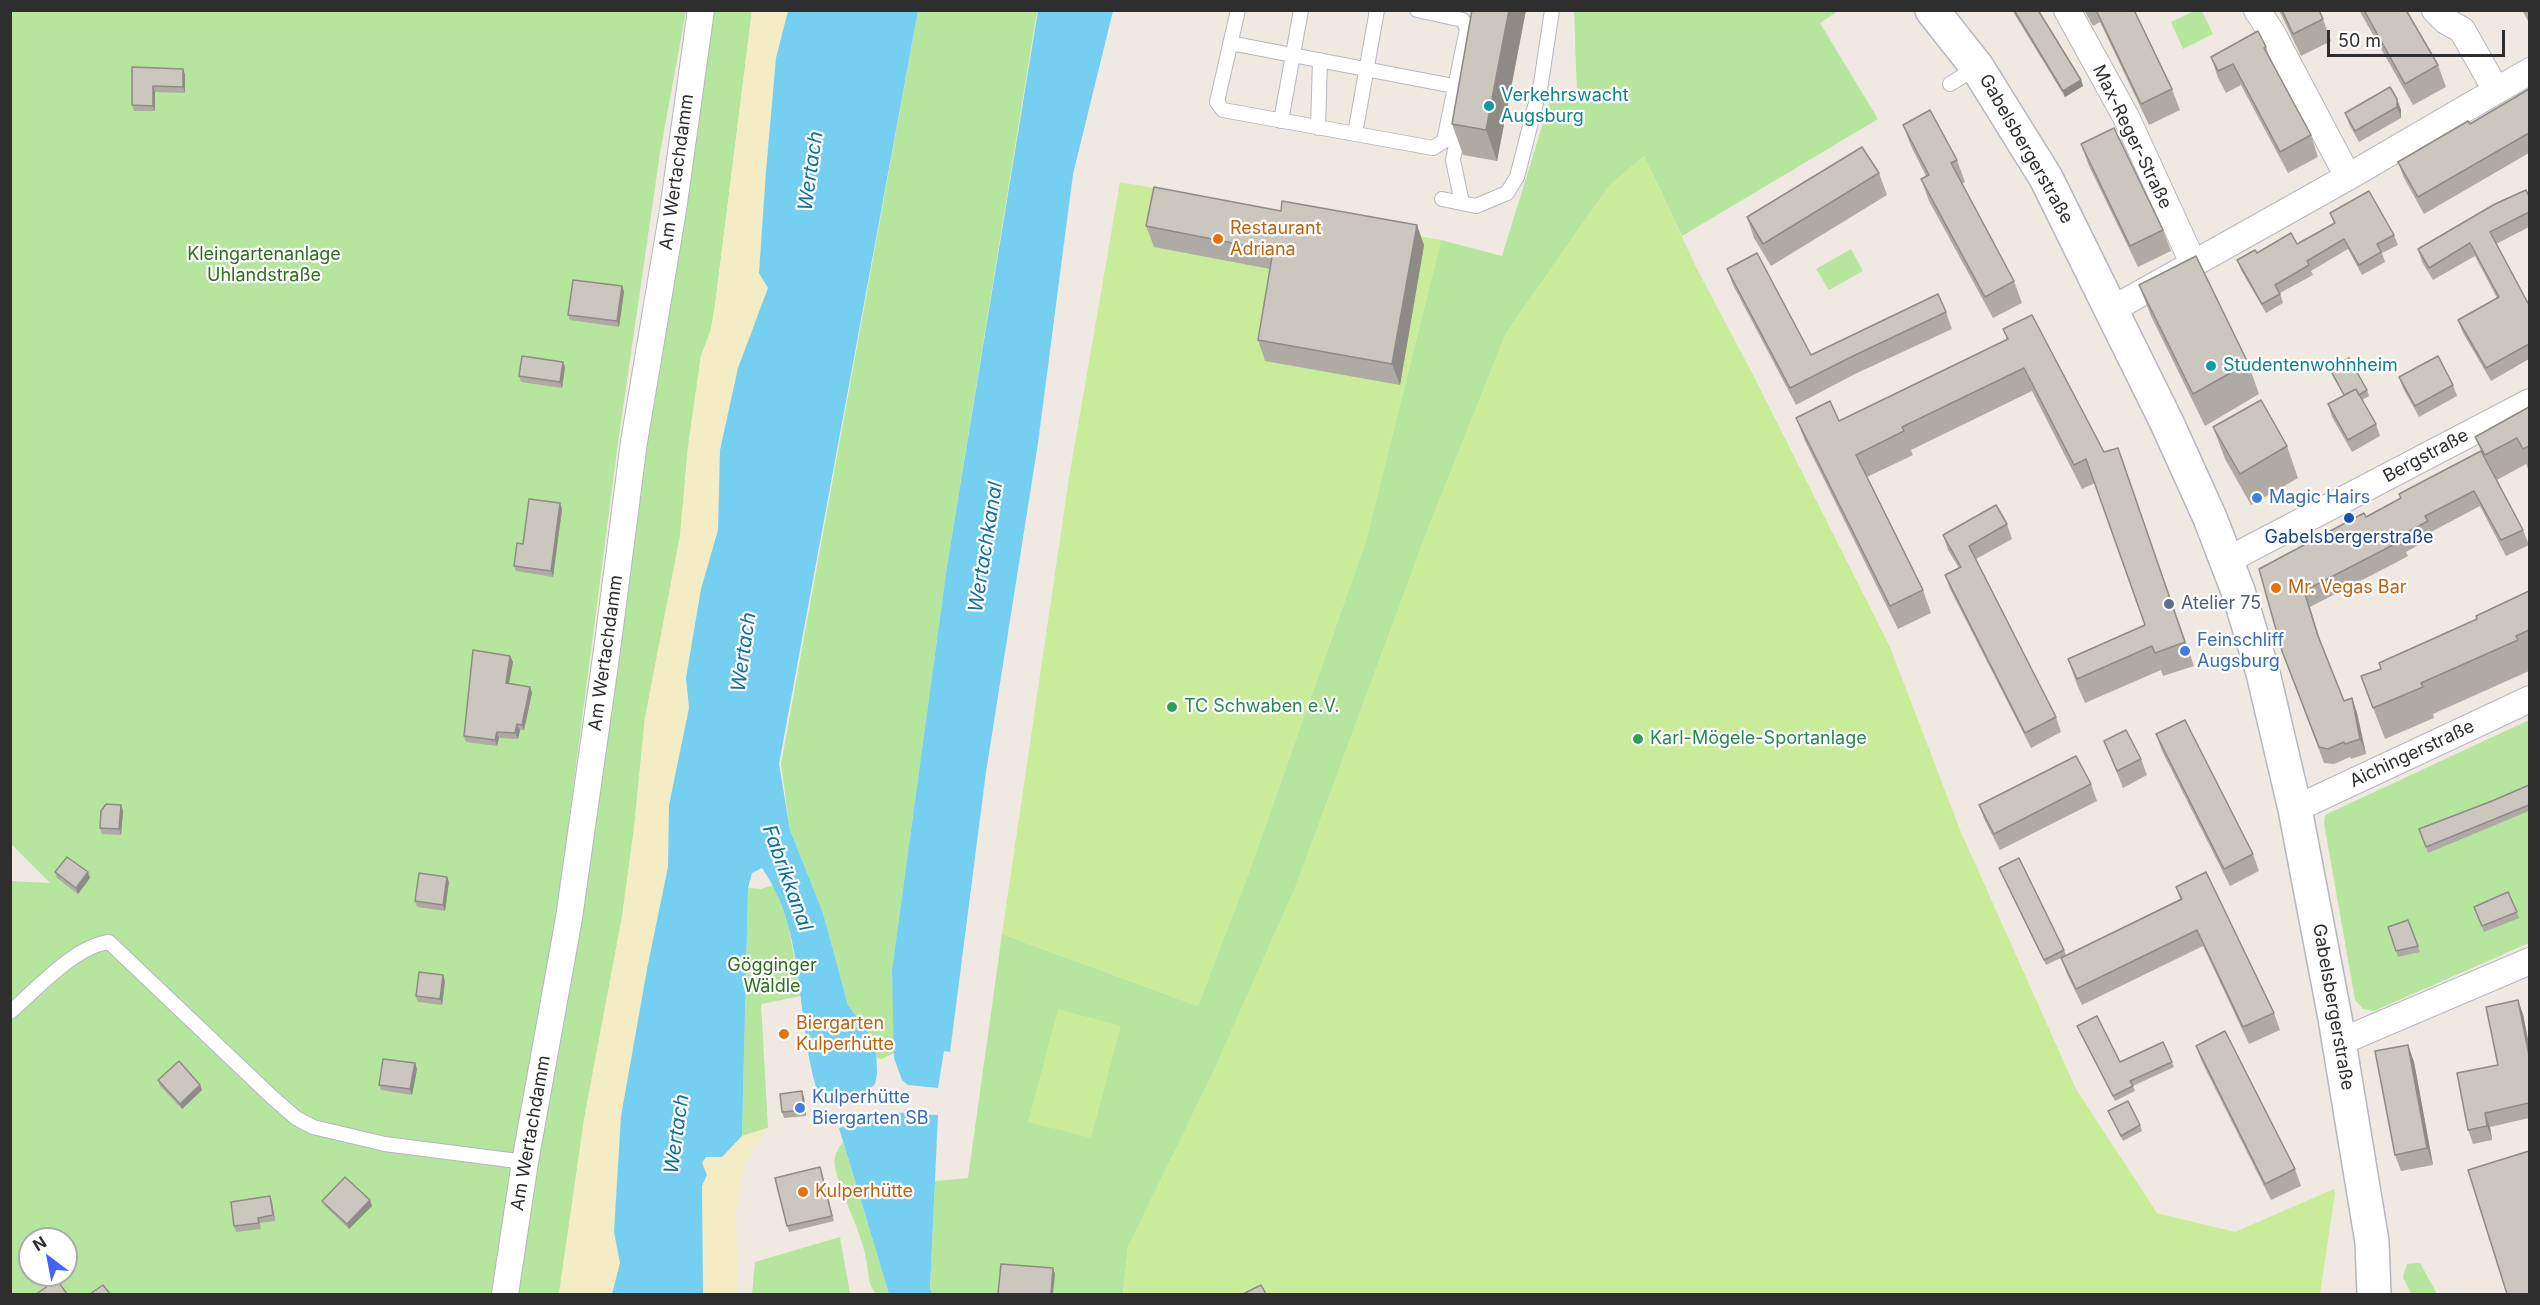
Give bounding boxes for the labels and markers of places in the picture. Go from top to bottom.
place label: Verkehrswacht Augsburg [1501,85,1629,128]
marker: Verkehrswacht Augsburg [1482,99,1496,113]
place label: Restaurant Adriana [1230,218,1321,260]
marker: Restaurant Adriana [1211,232,1225,246]
place label: Studentenwohnheim [2223,355,2398,377]
marker: Studentenwohnheim [2204,359,2218,373]
place label: Magic Hairs [2269,487,2370,509]
marker: Magic Hairs [2250,491,2264,505]
marker: Gabelsbergerstraße [2342,511,2356,525]
place label: Gabelsbergerstraße [2264,527,2434,549]
place label: Mr. Vegas Bar [2288,577,2407,599]
marker: Mr. Vegas Bar [2269,581,2283,595]
place label: Atelier 75 [2181,593,2261,615]
marker: Atelier 75 [2162,597,2176,611]
place label: Feinschliff Augsburg [2197,630,2284,672]
marker: Feinschliff Augsburg [2178,644,2192,658]
place label: TC Schwaben e.V. [1184,696,1339,718]
marker: TC Schwaben e.V. [1165,700,1179,714]
place label: Karl-Mögele-Sportanlage [1650,728,1867,750]
marker: Karl-Mögele-Sportanlage [1631,732,1645,746]
place label: Biergarten Kulperhütte [796,1013,894,1056]
marker: Biergarten Kulperhütte [777,1027,791,1041]
place label: Kulperhütte Biergarten SB [812,1087,929,1130]
marker: Kulperhütte Biergarten SB [793,1101,807,1115]
place label: Kulperhütte [815,1181,913,1203]
marker: Kulperhütte [796,1185,810,1199]

